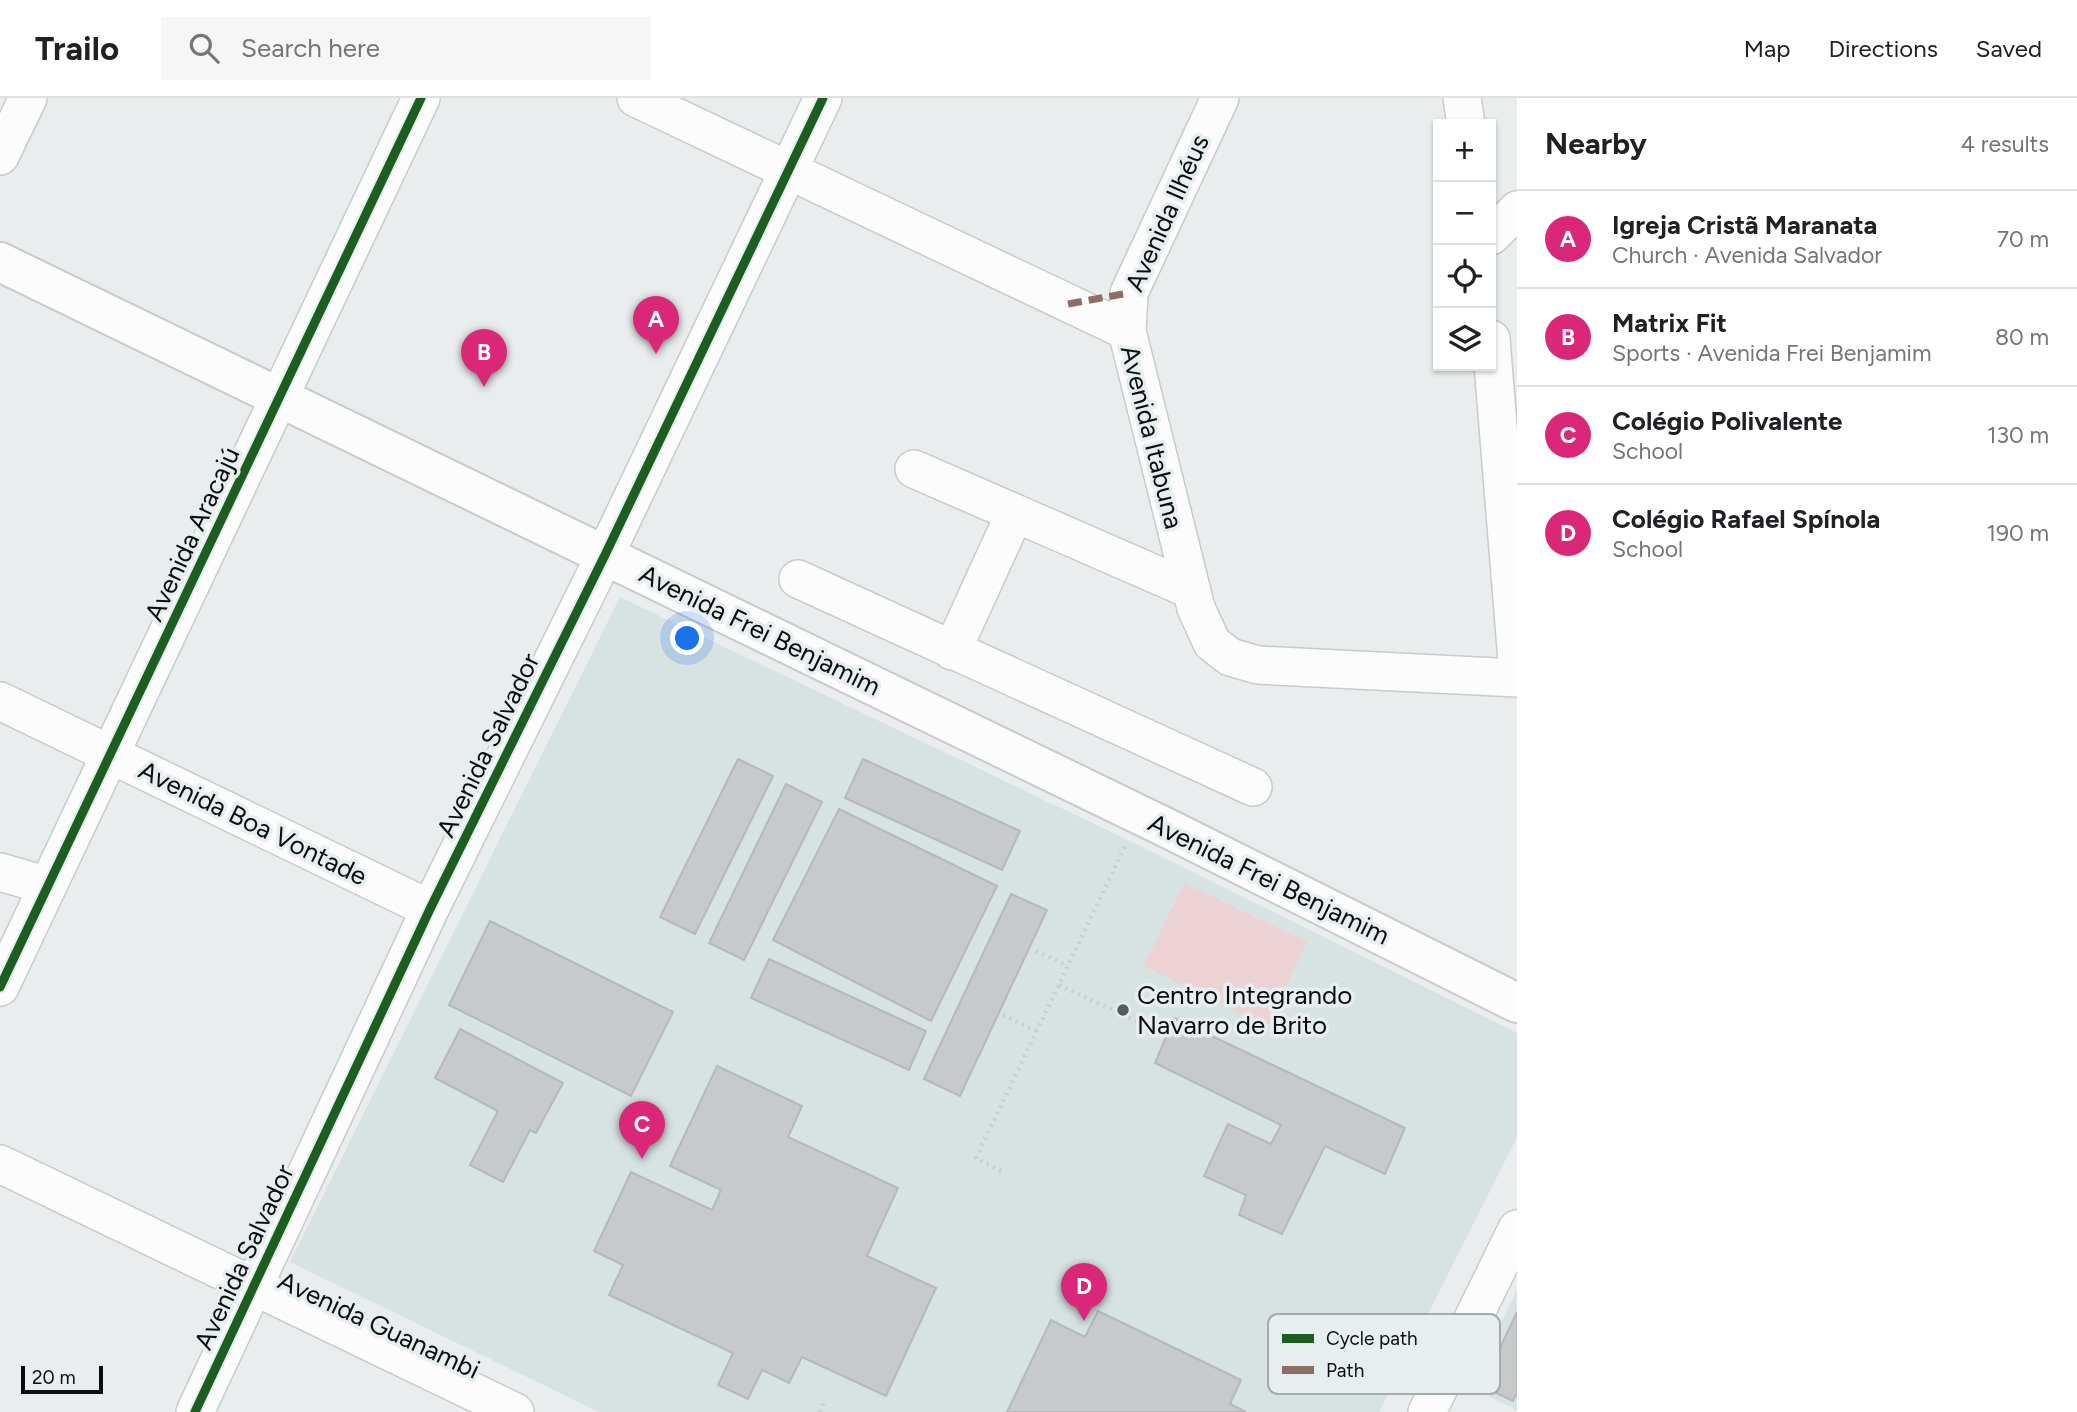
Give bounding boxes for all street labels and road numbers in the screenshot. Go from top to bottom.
street label: Avenida Ilhéus [1118,130,1216,296]
street label: Avenida Itabuna [1114,342,1190,532]
street label: Avenida Aracajú [138,442,246,626]
street label: Avenida Frei Benjamim [634,558,886,702]
street label: Avenida Salvador [430,648,546,842]
street label: Avenida Boa Vontade [134,754,372,892]
street label: Avenida Frei Benjamim [1143,807,1395,951]
street label: Avenida Salvador [187,1159,301,1355]
street label: Avenida Guanambi [273,1264,485,1386]

